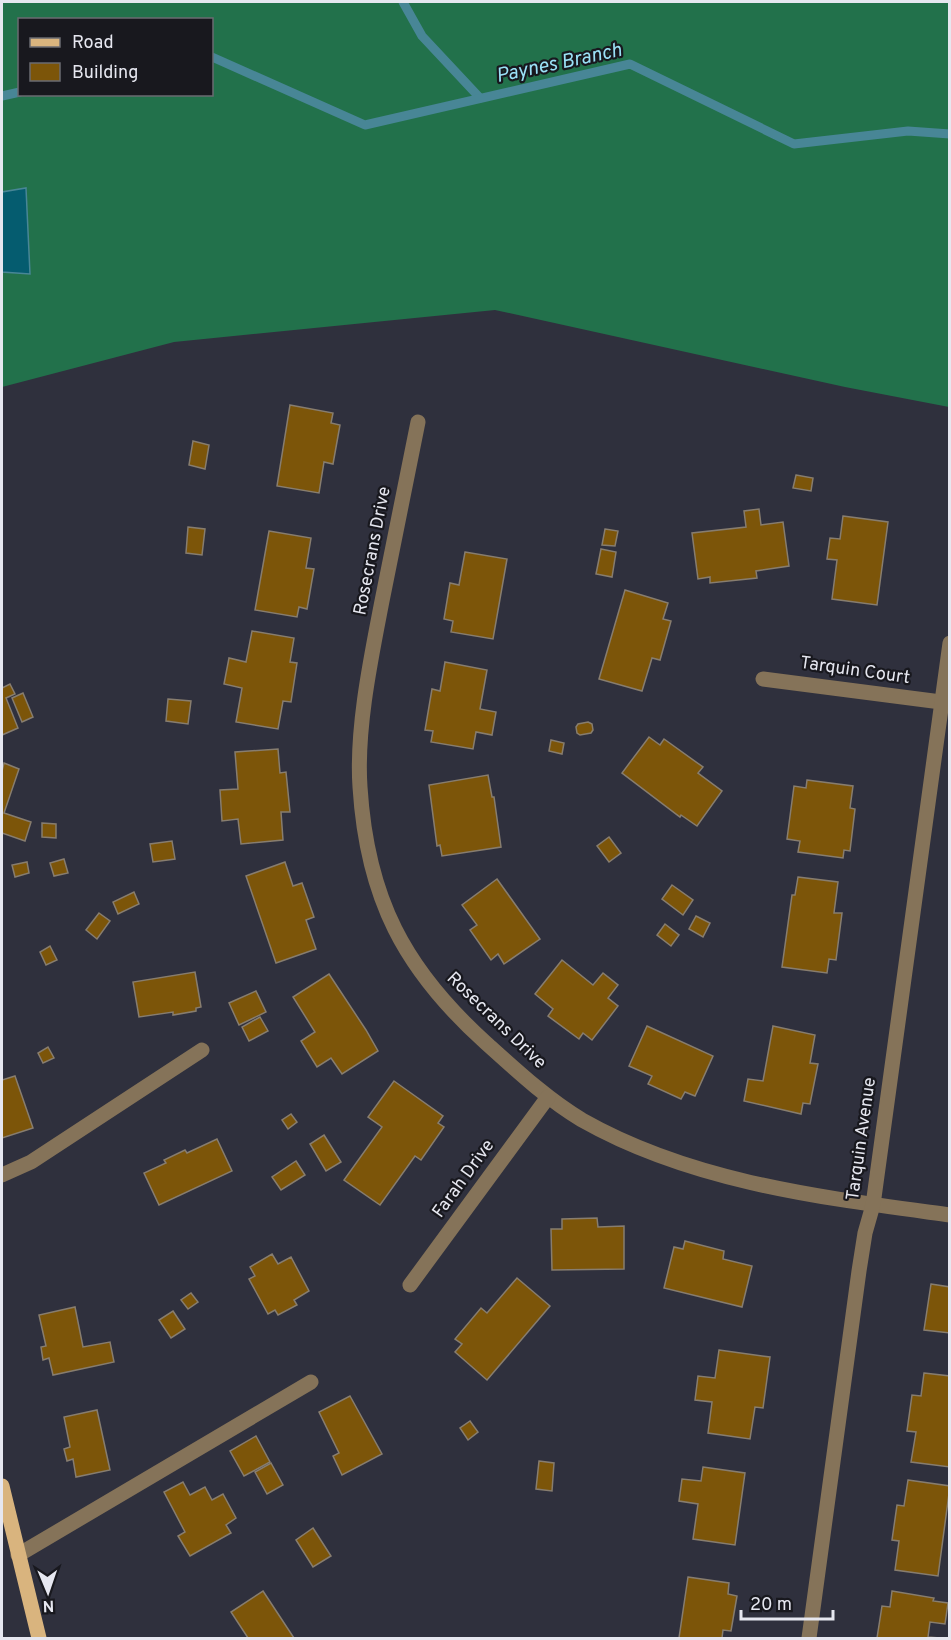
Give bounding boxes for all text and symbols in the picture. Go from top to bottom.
legend [18,18,213,96]
text: Road [72,32,114,55]
water label: Paynes Branch [494,38,624,90]
text: Building [72,62,138,85]
street label: Rosecrans Drive [349,485,397,617]
street label: Tarquin Court [798,652,912,690]
street label: Rosecrans Drive [441,967,551,1075]
street label: Tarquin Avenue [842,1076,882,1202]
street label: Farah Drive [428,1135,500,1223]
north arrow [18,1562,78,1622]
scale bar [741,1583,832,1621]
text: 20 m [750,1594,792,1617]
text: N [42,1595,55,1615]

